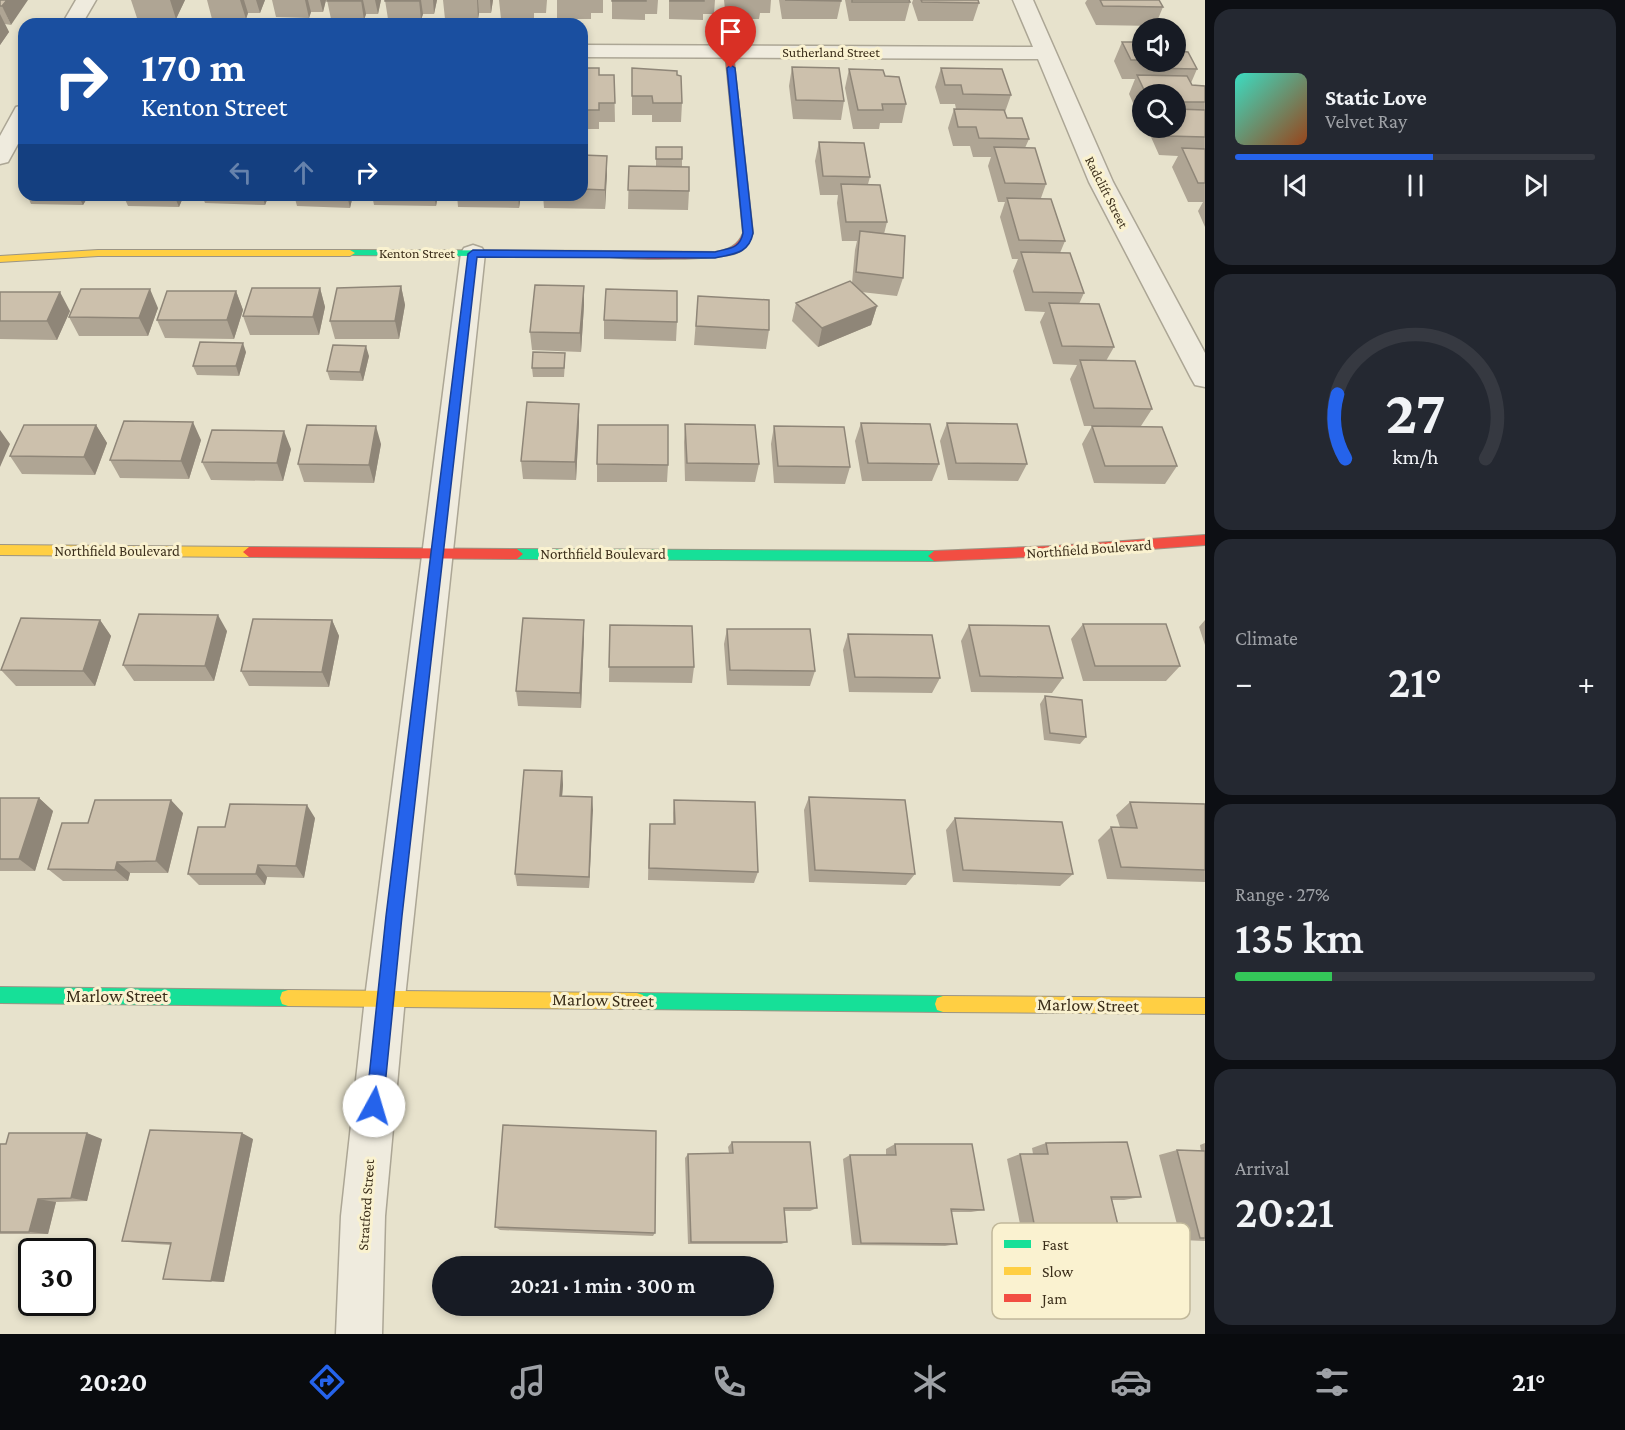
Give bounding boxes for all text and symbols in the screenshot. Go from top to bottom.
pin [705,6,756,68]
icon: arrive [714,15,747,48]
map controls [1132,18,1186,138]
button: sound [1132,18,1186,72]
icon: right [42,42,120,120]
text: 170 m [141,43,246,90]
street label: Sutherland Street [782,44,880,60]
button: search [1132,84,1186,138]
text: Static Love [1325,85,1427,110]
text: Kenton Street [141,92,288,122]
text: Velvet Ray [1325,110,1407,132]
street label: Radclift Street [1082,153,1132,231]
icon: left [224,156,257,189]
icon: ahead [287,156,320,189]
icon: right [350,156,383,189]
icon: previous [1279,169,1312,202]
icon: pause [1399,169,1432,202]
icon: next [1519,169,1552,202]
street label: Kenton Street [379,245,455,261]
text: 27 [1385,377,1445,446]
text: km/h [1392,445,1439,469]
street label: Northfield Boulevard [1026,537,1152,561]
street label: Northfield Boulevard [54,543,180,559]
street label: Northfield Boulevard [540,546,666,562]
text: Climate [1235,627,1298,649]
text: 21° [1388,657,1442,707]
text: − [1235,664,1252,701]
text: + [1578,664,1595,701]
text: Range · 27% [1235,883,1330,905]
text: 135 km [1235,913,1364,963]
street label: Marlow Street [66,986,169,1006]
street label: Marlow Street [552,989,655,1011]
street label: Marlow Street [1037,994,1140,1016]
position arrow [342,1074,406,1138]
text: Arrival [1235,1157,1289,1179]
street label: Stratford Street [355,1158,377,1251]
text: 20:21 [1235,1187,1334,1237]
legend [992,1223,1190,1319]
text: Fast [1042,1236,1069,1253]
speed limit sign: 30 [18,1238,96,1316]
text: Slow [1042,1263,1074,1280]
text: 20:21 · 1 min · 300 m [510,1273,696,1298]
text: Jam [1040,1290,1067,1308]
icon: directions [306,1361,348,1403]
icon: music [507,1361,549,1403]
icon: phone [708,1361,750,1403]
icon: climate [909,1361,951,1403]
icon: car [1110,1361,1152,1403]
icon: filters [1311,1361,1353,1403]
text: 20:20 [79,1367,147,1397]
text: 21° [1512,1367,1545,1397]

